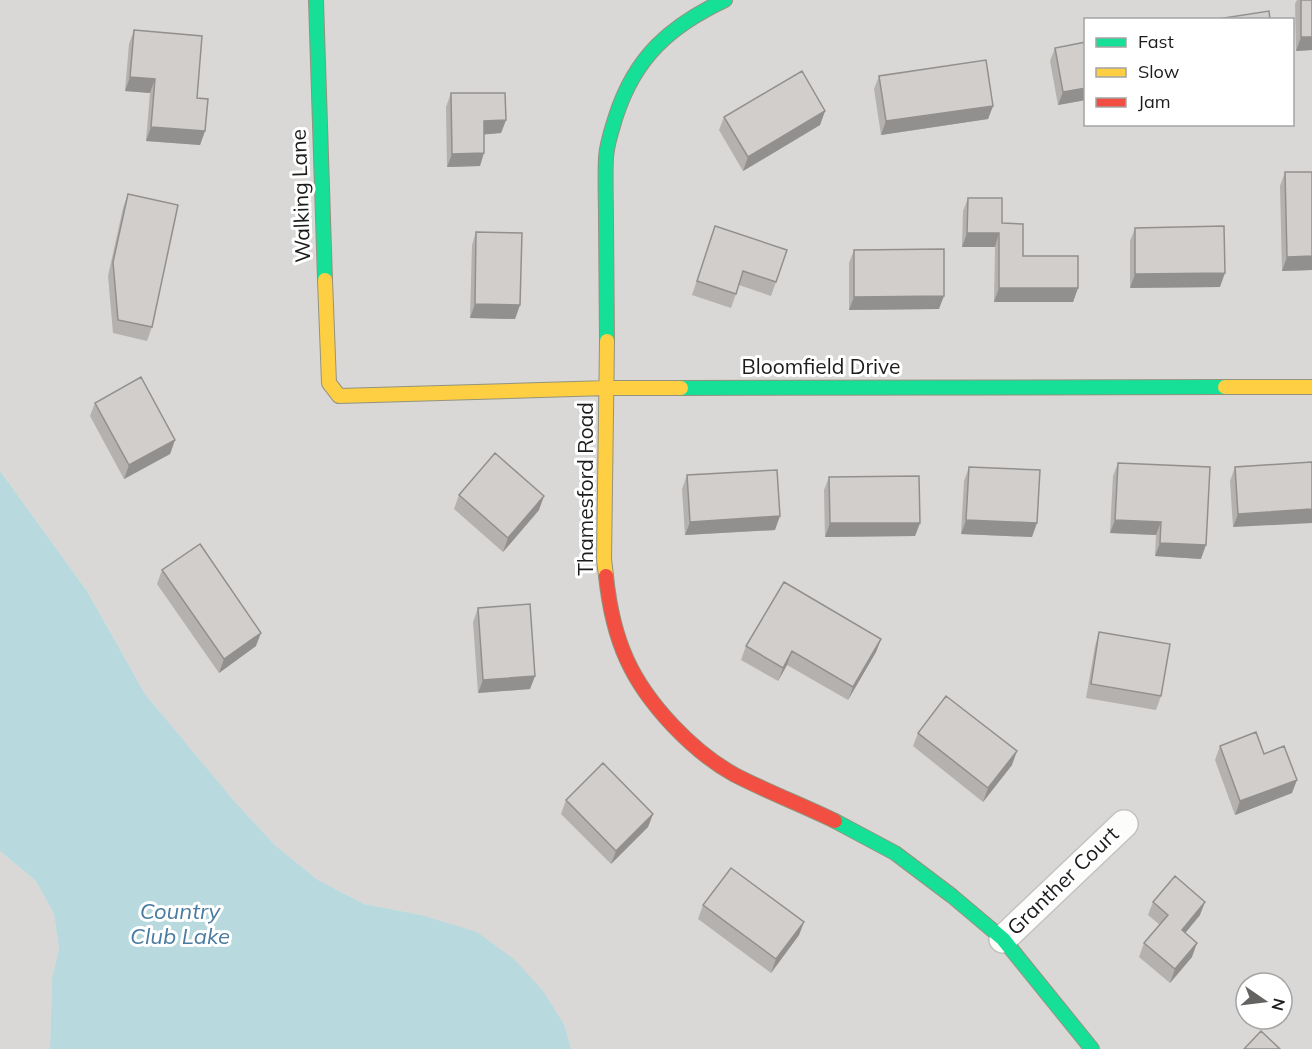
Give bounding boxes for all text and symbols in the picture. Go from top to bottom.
legend [1084,18,1294,126]
text: Fast [1138,30,1174,53]
text: Slow [1138,60,1180,83]
text: Jam [1138,90,1171,113]
street label: Walking Lane [285,129,315,263]
street label: Bloomfield Drive [742,353,900,379]
street label: Thamesford Road [572,402,598,576]
street label: Granther Court [1001,820,1124,940]
water label: Country Club Lake [130,897,230,950]
north arrow [1234,971,1294,1031]
text: N [1267,996,1290,1013]

